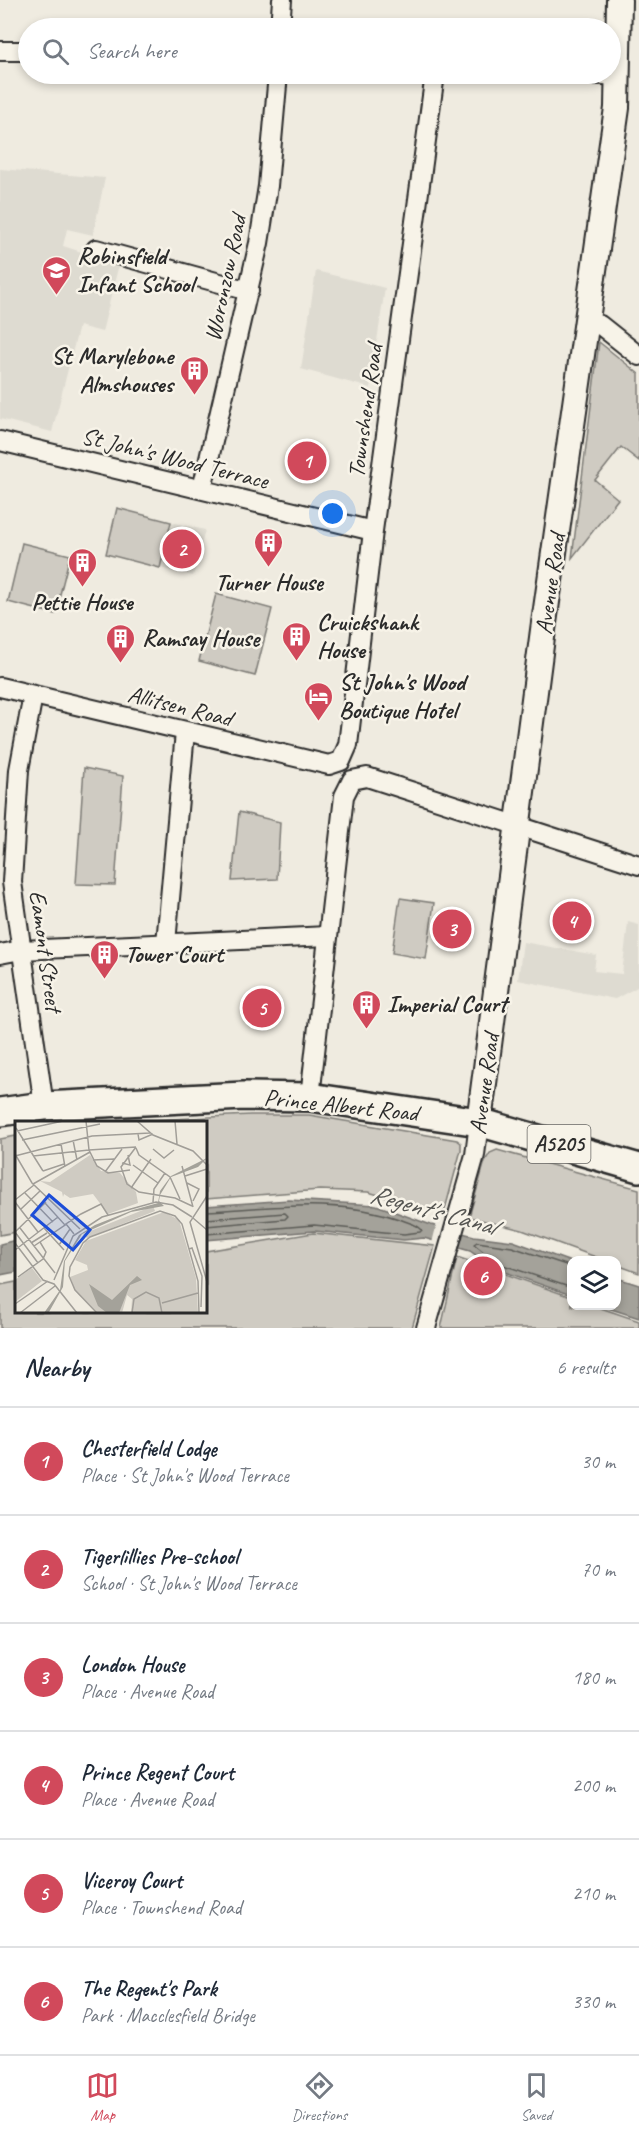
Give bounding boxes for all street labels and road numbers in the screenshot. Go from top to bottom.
street label: Woronzow Road [197,209,254,344]
street label: Townshend Road [341,339,390,480]
street label: St John's Wood Terrace [79,420,273,496]
street label: Avenue Road [528,528,572,636]
street label: Allitsen Road [125,679,239,734]
street label: Eamont Street [23,889,70,1016]
street label: Avenue Road [462,1028,506,1136]
street label: Prince Albert Road [263,1082,423,1128]
road number: A5205 [528,1125,590,1163]

